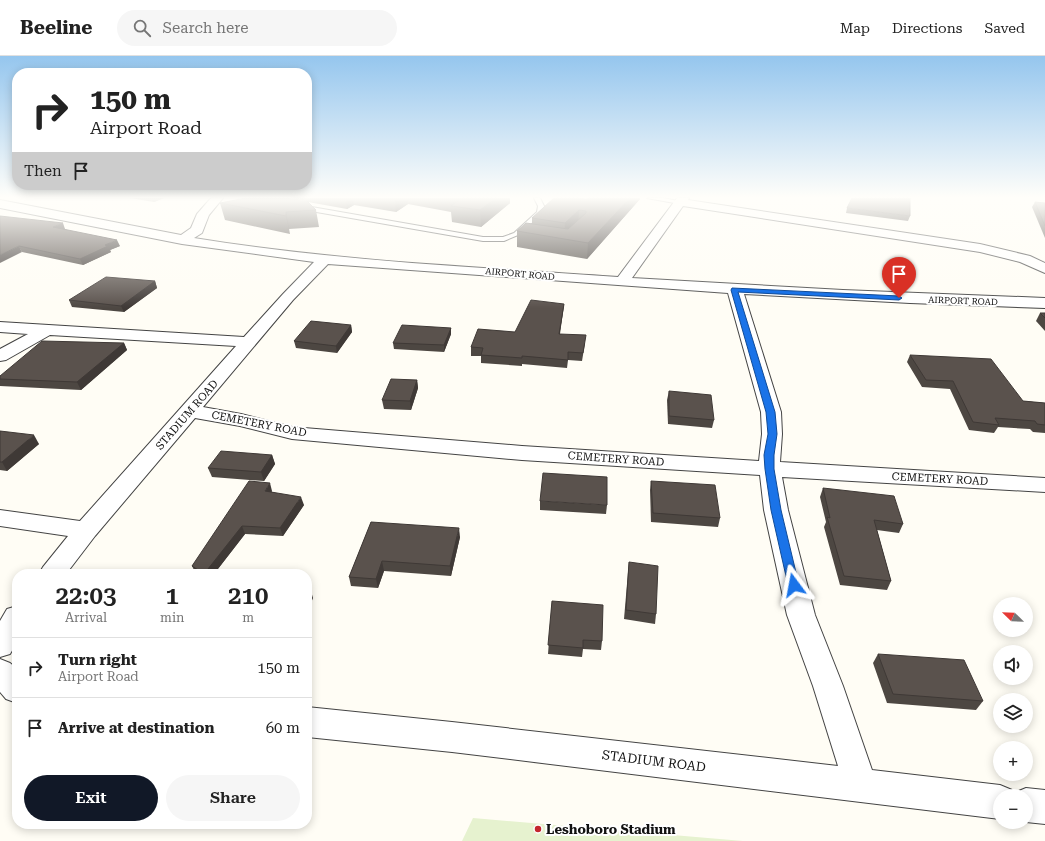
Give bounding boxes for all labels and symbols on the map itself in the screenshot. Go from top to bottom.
pin [882,257,916,298]
street label: AIRPORT ROAD [485,266,555,282]
street label: AIRPORT ROAD [928,295,998,307]
street label: STADIUM ROAD [153,377,221,453]
street label: CEMETERY ROAD [210,408,308,440]
street label: CEMETERY ROAD [567,449,665,469]
street label: CEMETERY ROAD [891,470,989,488]
position arrow [773,564,815,606]
north arrow [993,597,1033,637]
street label: STADIUM ROAD [601,747,707,775]
place label: Leshoboro Stadium [546,822,676,837]
marker: Leshoboro Stadium [533,824,543,834]

